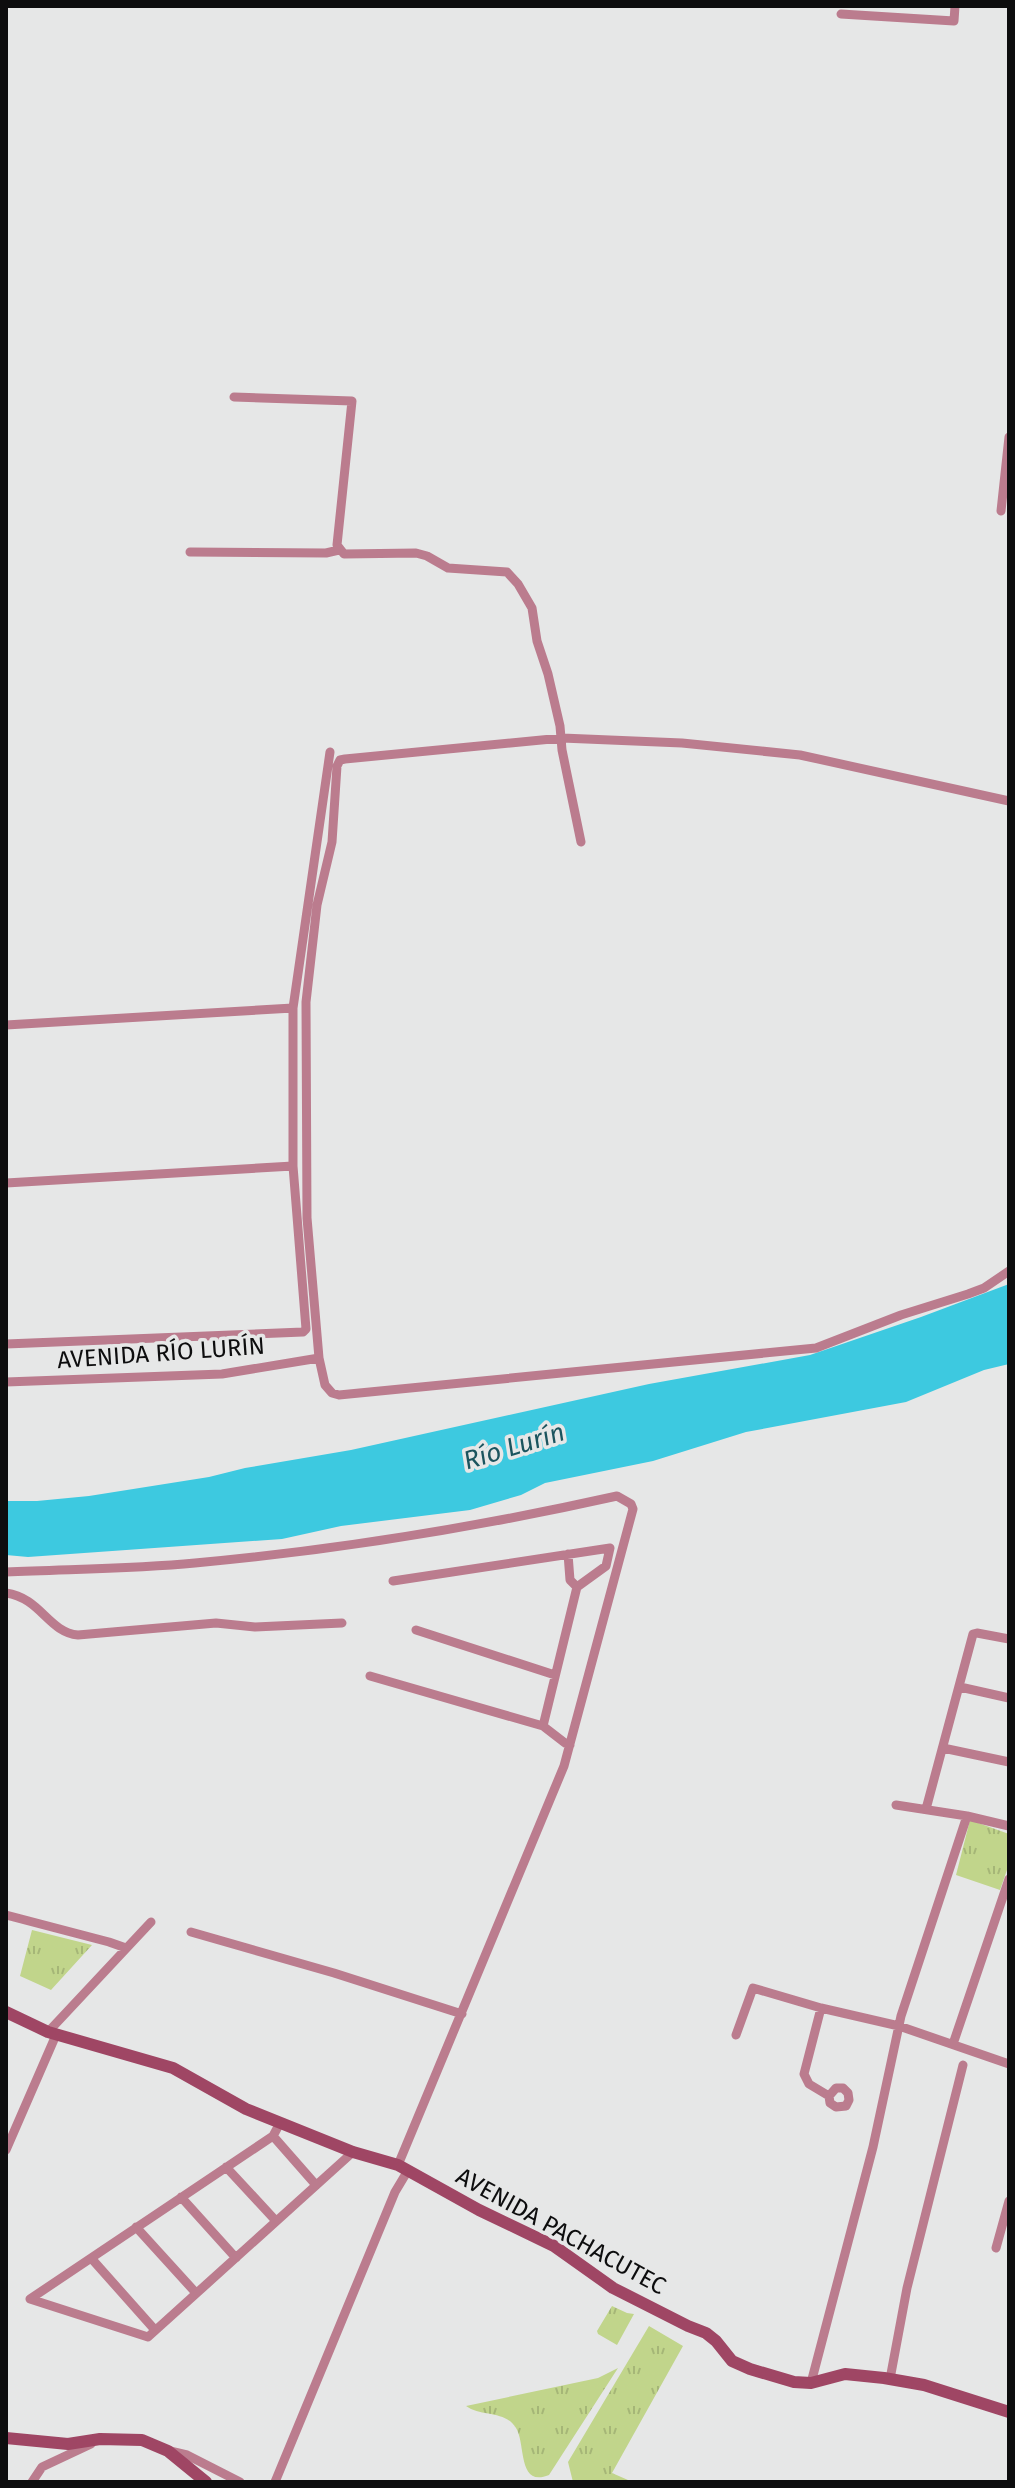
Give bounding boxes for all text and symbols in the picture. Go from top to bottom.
street label: AVENIDA RÍO LURÍN [56,1331,266,1374]
water label: Río Lurín [460,1416,569,1477]
street label: AVENIDA PACHACUTEC [451,2162,671,2300]

